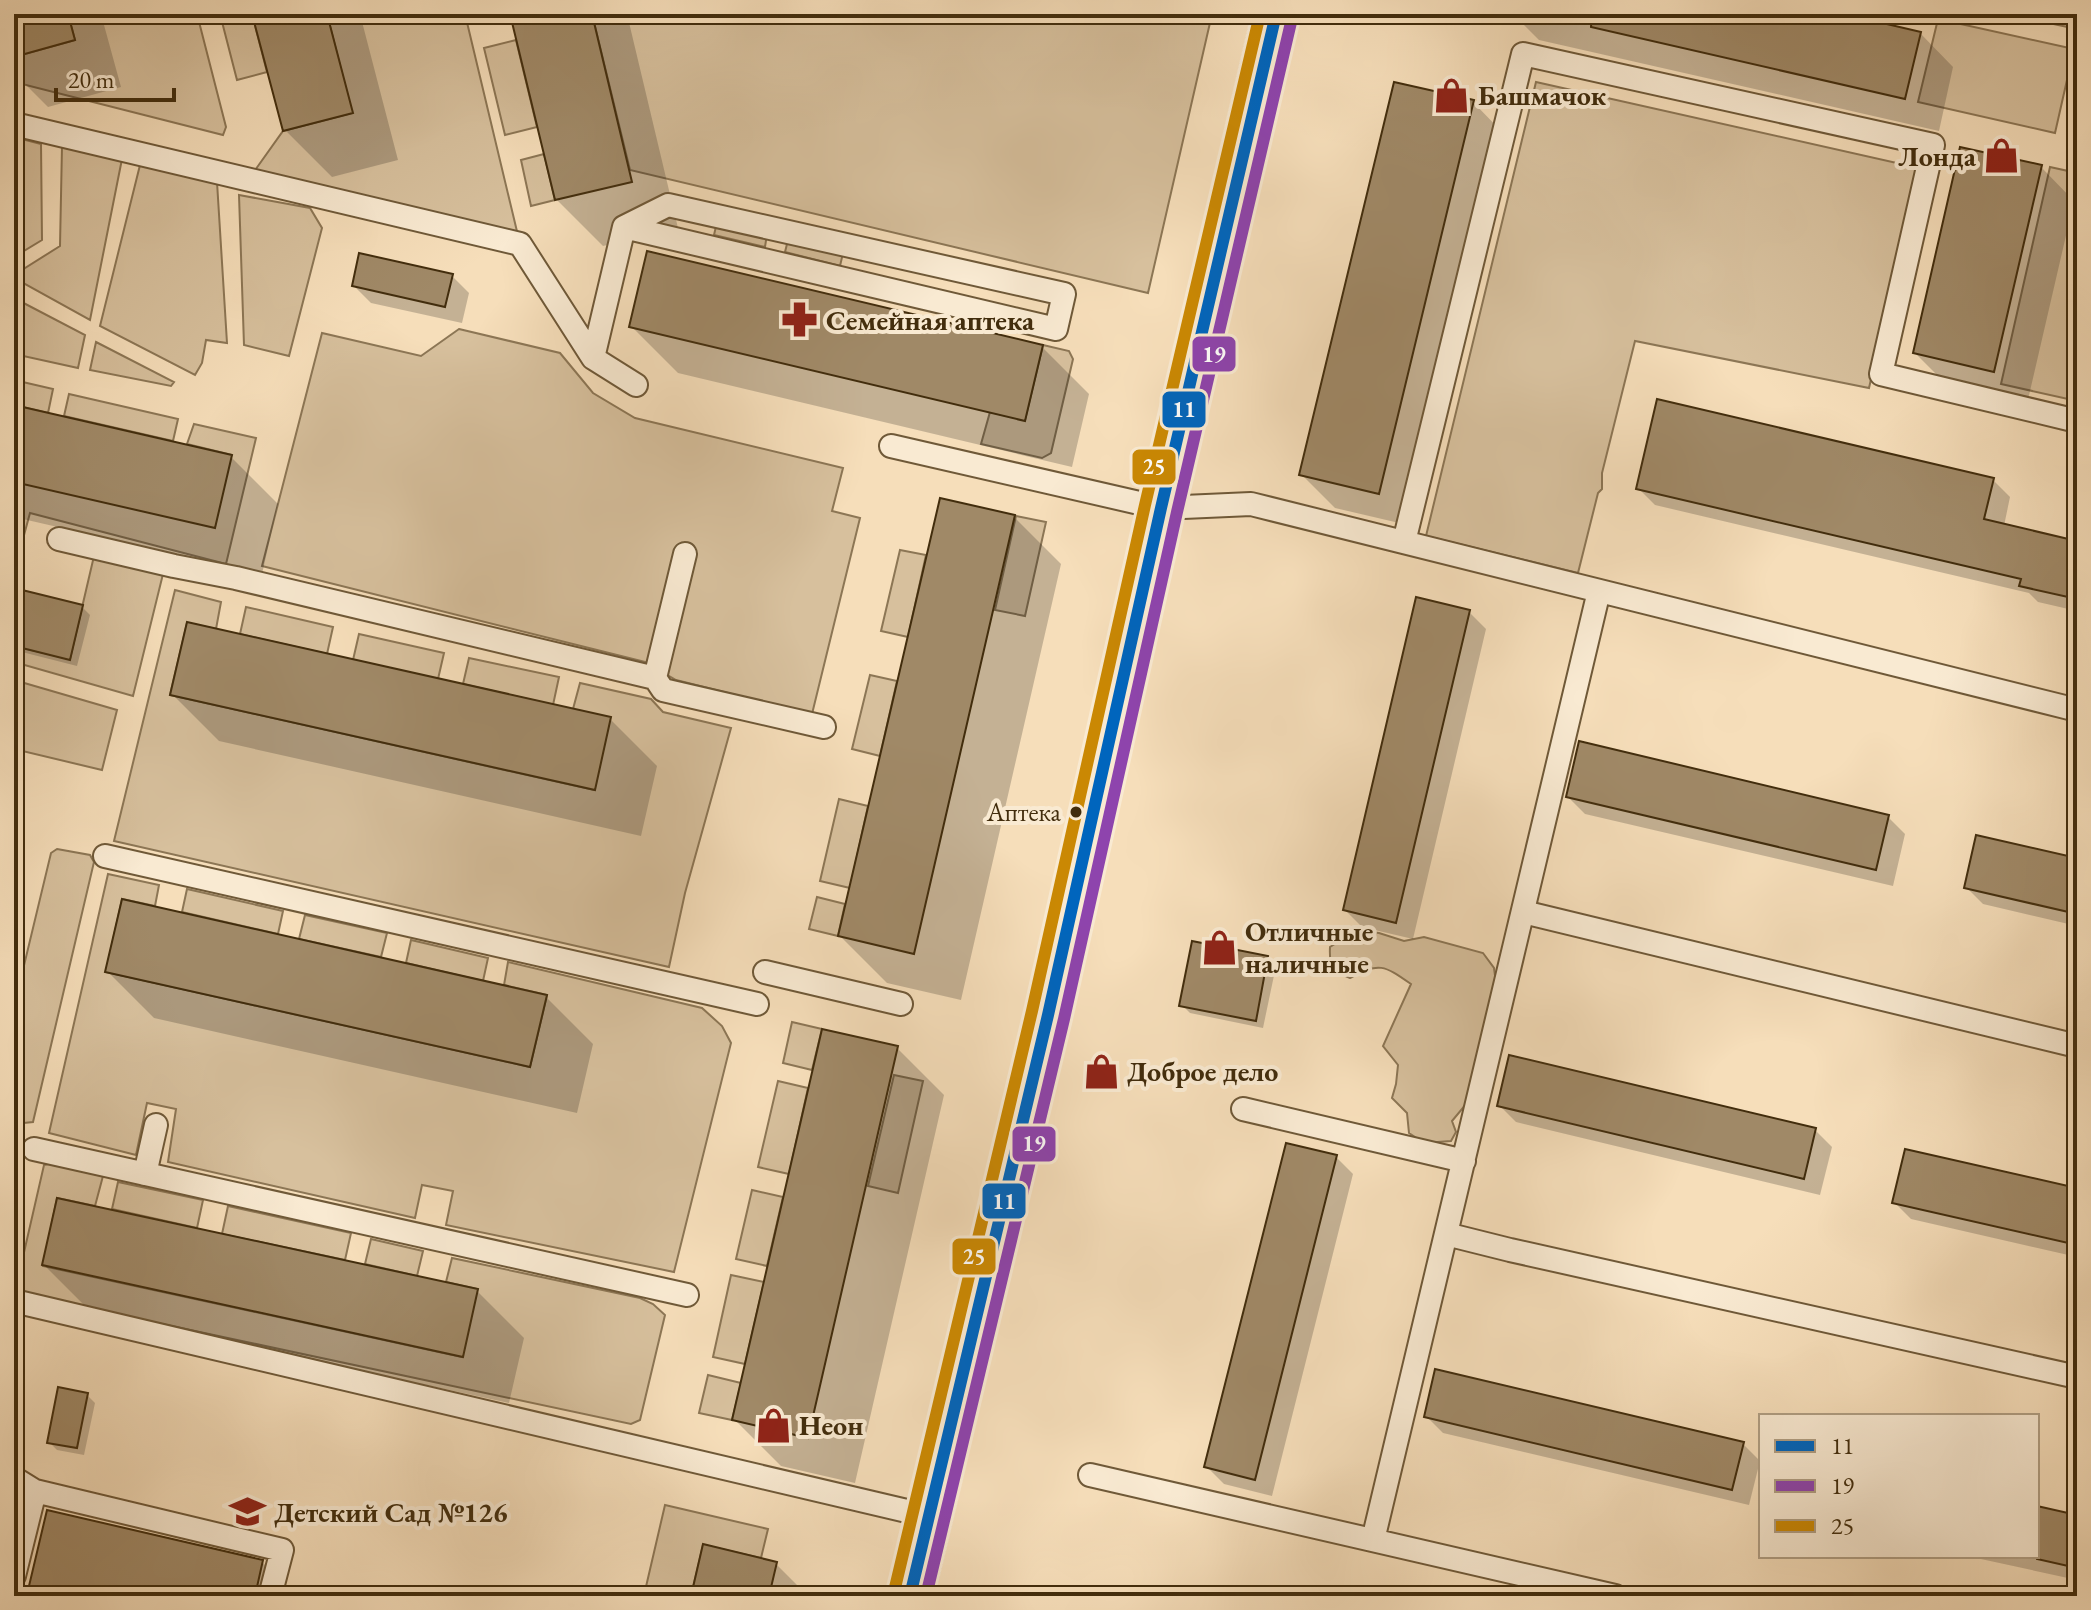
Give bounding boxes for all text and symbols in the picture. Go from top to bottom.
scale bar [56,52,174,102]
text: 20 m [68,64,115,95]
shop icon: Башмачок [1433,76,1471,114]
place label: Башмачок [1478,77,1607,113]
shop icon: Лонда [1983,137,2021,175]
place label: Лонда [1898,138,1977,174]
pharmacy icon: Семейная аптека [781,301,819,339]
place label: Семейная аптека [826,302,1035,338]
line badge: 19 [1191,335,1237,373]
text: 19 [1202,340,1226,369]
line badge: 11 [1161,390,1207,429]
text: 11 [1172,395,1196,424]
line badge: 25 [1131,448,1177,486]
text: 25 [1142,452,1166,481]
place label: Аптека [986,795,1062,829]
marker: Аптека [1068,804,1084,820]
place label: Отличные наличные [1245,913,1373,981]
shop icon: Отличные наличные [1200,928,1238,966]
shop icon: Доброе дело [1082,1052,1120,1090]
place label: Доброе дело [1127,1053,1278,1089]
line badge: 19 [1011,1125,1057,1163]
text: 19 [1022,1129,1046,1158]
line badge: 11 [981,1182,1027,1220]
text: 11 [992,1187,1016,1216]
line badge: 25 [951,1237,997,1276]
text: 25 [962,1242,986,1271]
shop icon: Неон [754,1406,792,1444]
place label: Неон [799,1407,863,1443]
legend [1759,1414,2039,1558]
text: 11 [1831,1430,1854,1461]
text: 19 [1831,1470,1855,1501]
school or university icon: Детский Сад №126 [229,1493,267,1531]
place label: Детский Сад №126 [274,1494,508,1530]
text: 25 [1831,1510,1854,1541]

